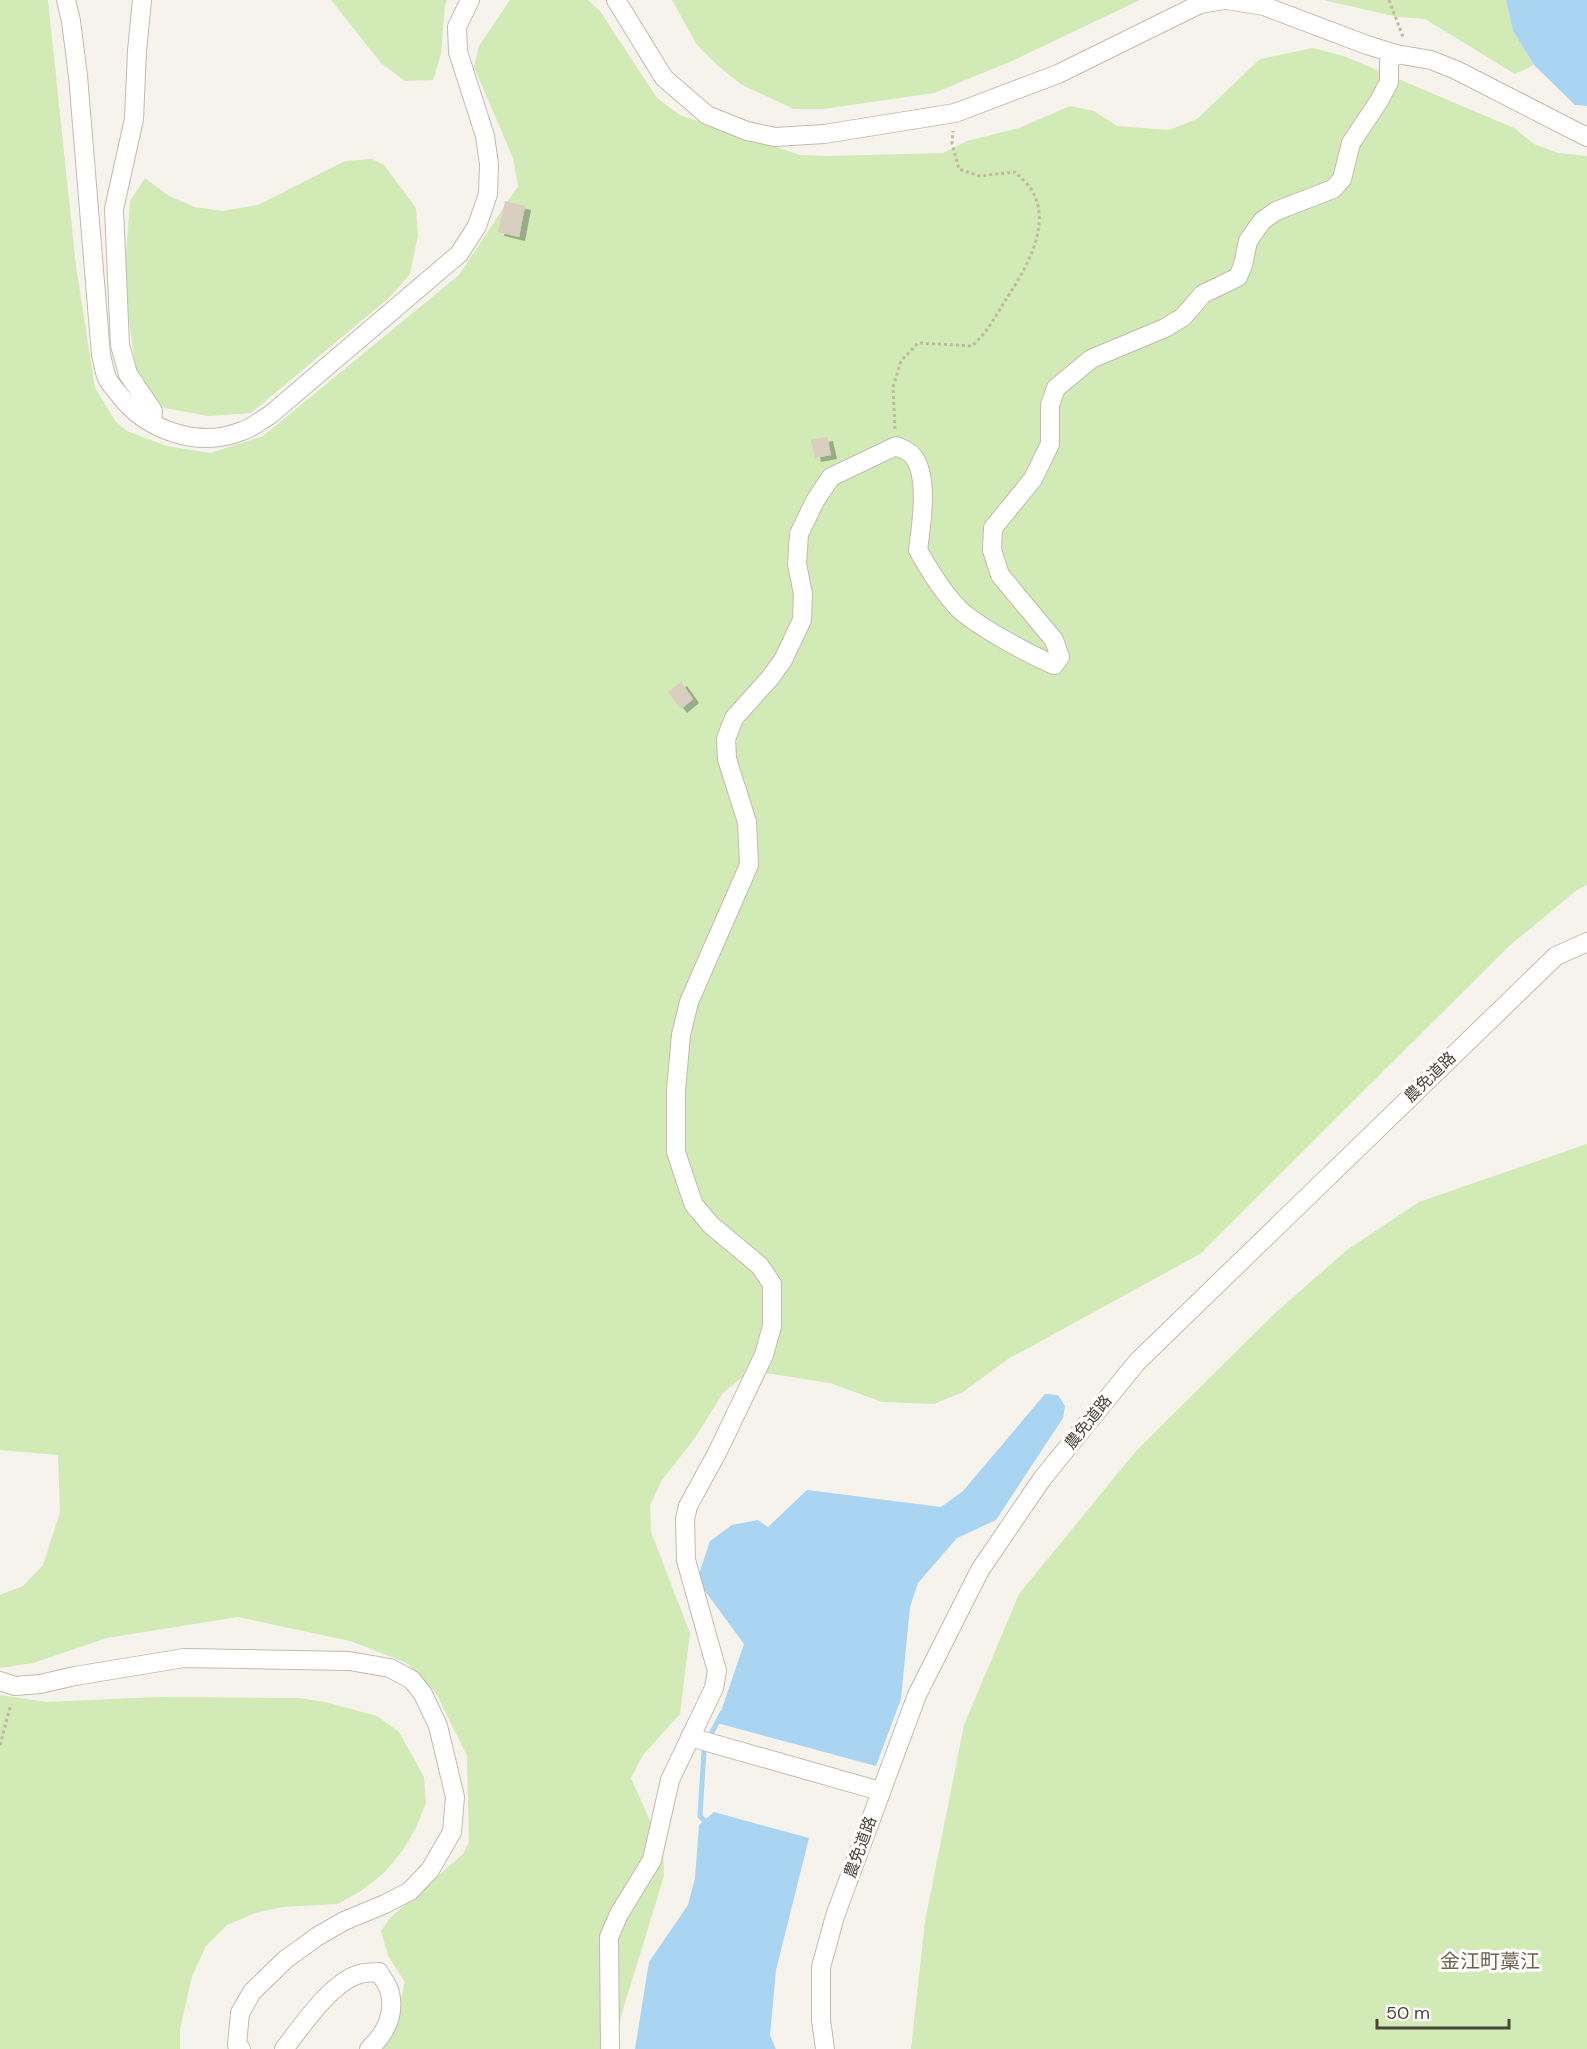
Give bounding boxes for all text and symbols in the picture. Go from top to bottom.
street label: 農免道路 [1400,1047,1460,1107]
street label: 農免道路 [1060,1391,1116,1453]
street label: 農免道路 [839,1813,881,1881]
district label: 金江町藁江 [1440,1948,1540,1974]
scale bar [1377,1992,1509,2030]
text: 50 m [1386,2001,1430,2025]

